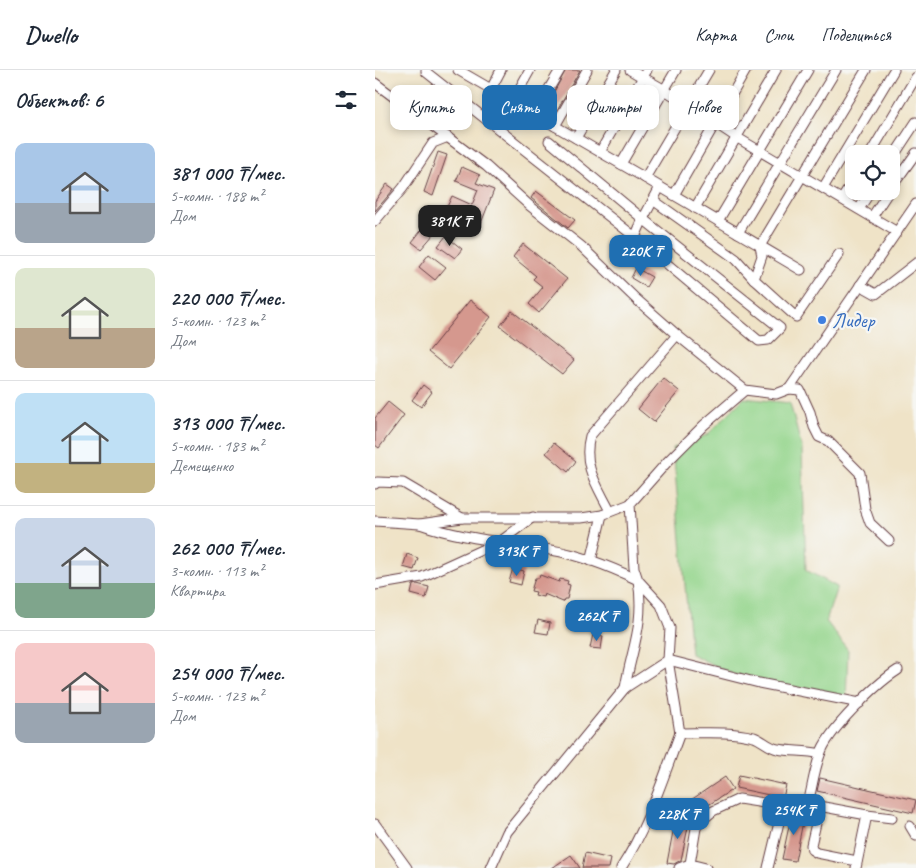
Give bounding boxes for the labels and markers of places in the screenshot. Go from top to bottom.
pin: 381K ₸ [409,204,491,247]
pin: 220K ₸ [600,234,682,277]
place label: Лидер [832,307,876,333]
marker: Лидер [816,314,828,326]
pin: 313K ₸ [476,534,558,577]
pin: 262K ₸ [556,600,638,642]
pin: 254K ₸ [753,794,835,836]
pin: 228K ₸ [637,798,719,840]

